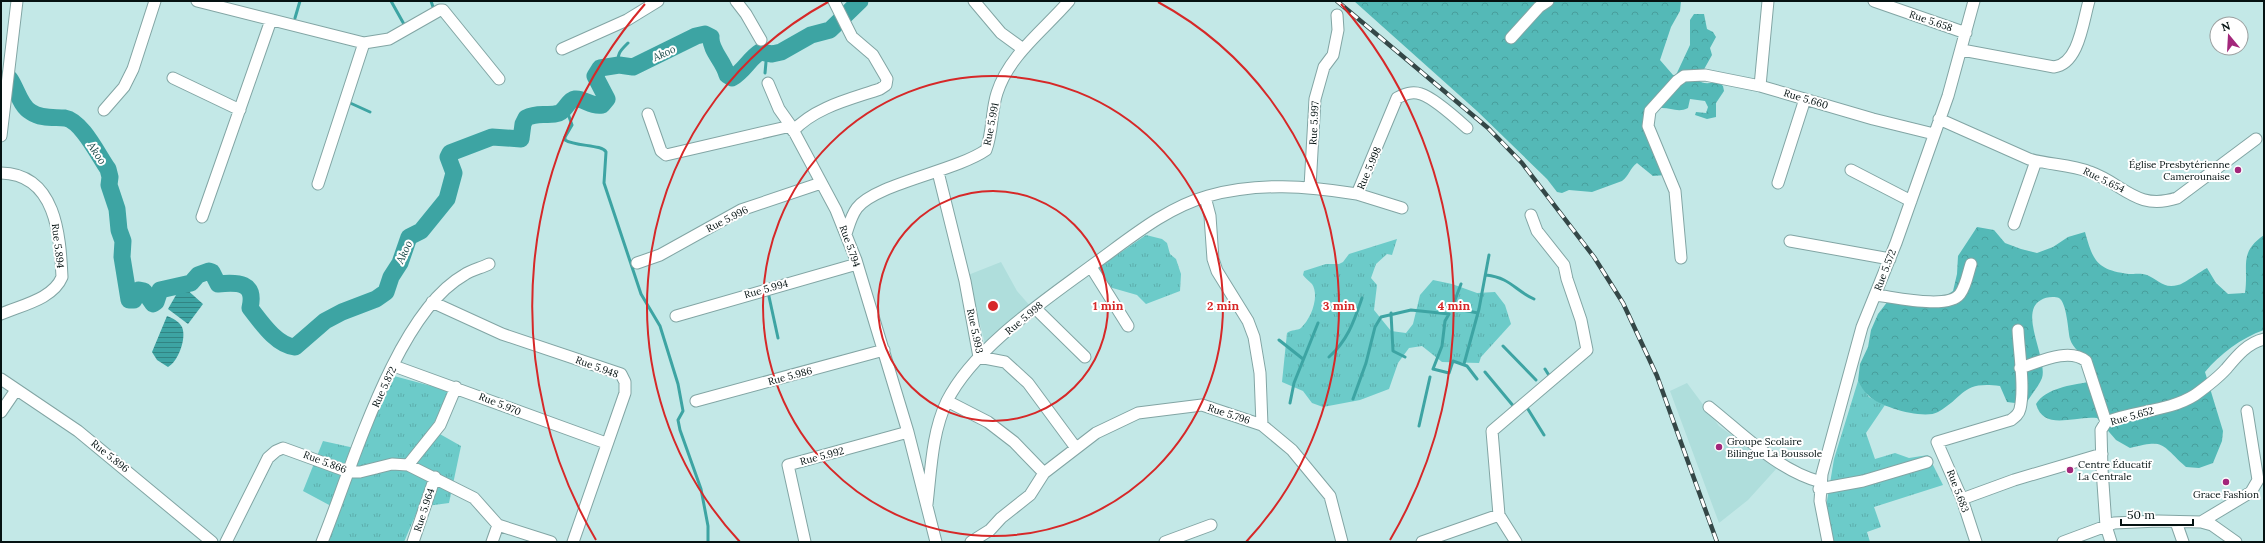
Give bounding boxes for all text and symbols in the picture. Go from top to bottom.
street label: Rue 5.658 [1908,8,1955,35]
north arrow [2209,16,2249,56]
text: N [2220,18,2233,34]
water label: Akoo [649,42,678,65]
street label: Rue 5.660 [1782,86,1830,112]
street label: Rue 5.997 [1306,100,1322,145]
street label: Rue 5.991 [980,101,1002,147]
water label: Akoo [84,138,110,167]
street label: Rue 5.998 [1354,144,1384,191]
place label: Église Presbytérienne Camerounaise [2129,158,2231,183]
street label: Rue 5.654 [2081,164,2127,196]
marker: Église Presbytérienne Camerounaise [2233,165,2243,175]
street label: Rue 5.996 [704,203,750,235]
street label: Rue 5.894 [49,223,67,270]
street label: Rue 5.794 [836,223,864,269]
water label: Akoo [392,238,416,267]
street label: Rue 5.572 [1871,247,1899,293]
street label: Rue 5.994 [742,276,790,301]
street label: Rue 5.998 [1002,298,1046,338]
text: 1 min [1093,298,1124,313]
text: 2 min [1207,298,1239,313]
text: 3 min [1323,298,1356,313]
text: 4 min [1438,298,1471,313]
centre of rings [986,299,1000,313]
street label: Rue 5.993 [964,307,986,355]
street label: Rue 5.948 [574,353,621,381]
street label: Rue 5.872 [369,364,399,410]
street label: Rue 5.986 [766,364,814,388]
street label: Rue 5.970 [477,390,523,418]
street label: Rue 5.796 [1206,401,1252,427]
street label: Rue 5.652 [2109,404,2155,428]
place label: Groupe Scolaire Bilingue La Boussole [1727,435,1823,460]
street label: Rue 5.896 [88,437,132,475]
marker: Groupe Scolaire Bilingue La Boussole [1714,442,1724,452]
street label: Rue 5.992 [799,444,845,468]
street label: Rue 5.866 [301,448,349,476]
place label: Centre Éducatif La Centrale [2078,458,2152,483]
marker: Centre Éducatif La Centrale [2065,465,2075,475]
street label: Rue 5.683 [1944,468,1972,515]
marker: Grace Fashion [2221,477,2231,487]
street label: Rue 5.964 [411,486,437,534]
place label: Grace Fashion [2193,488,2259,501]
scale bar [2121,501,2193,527]
text: 50 m [2127,507,2155,522]

